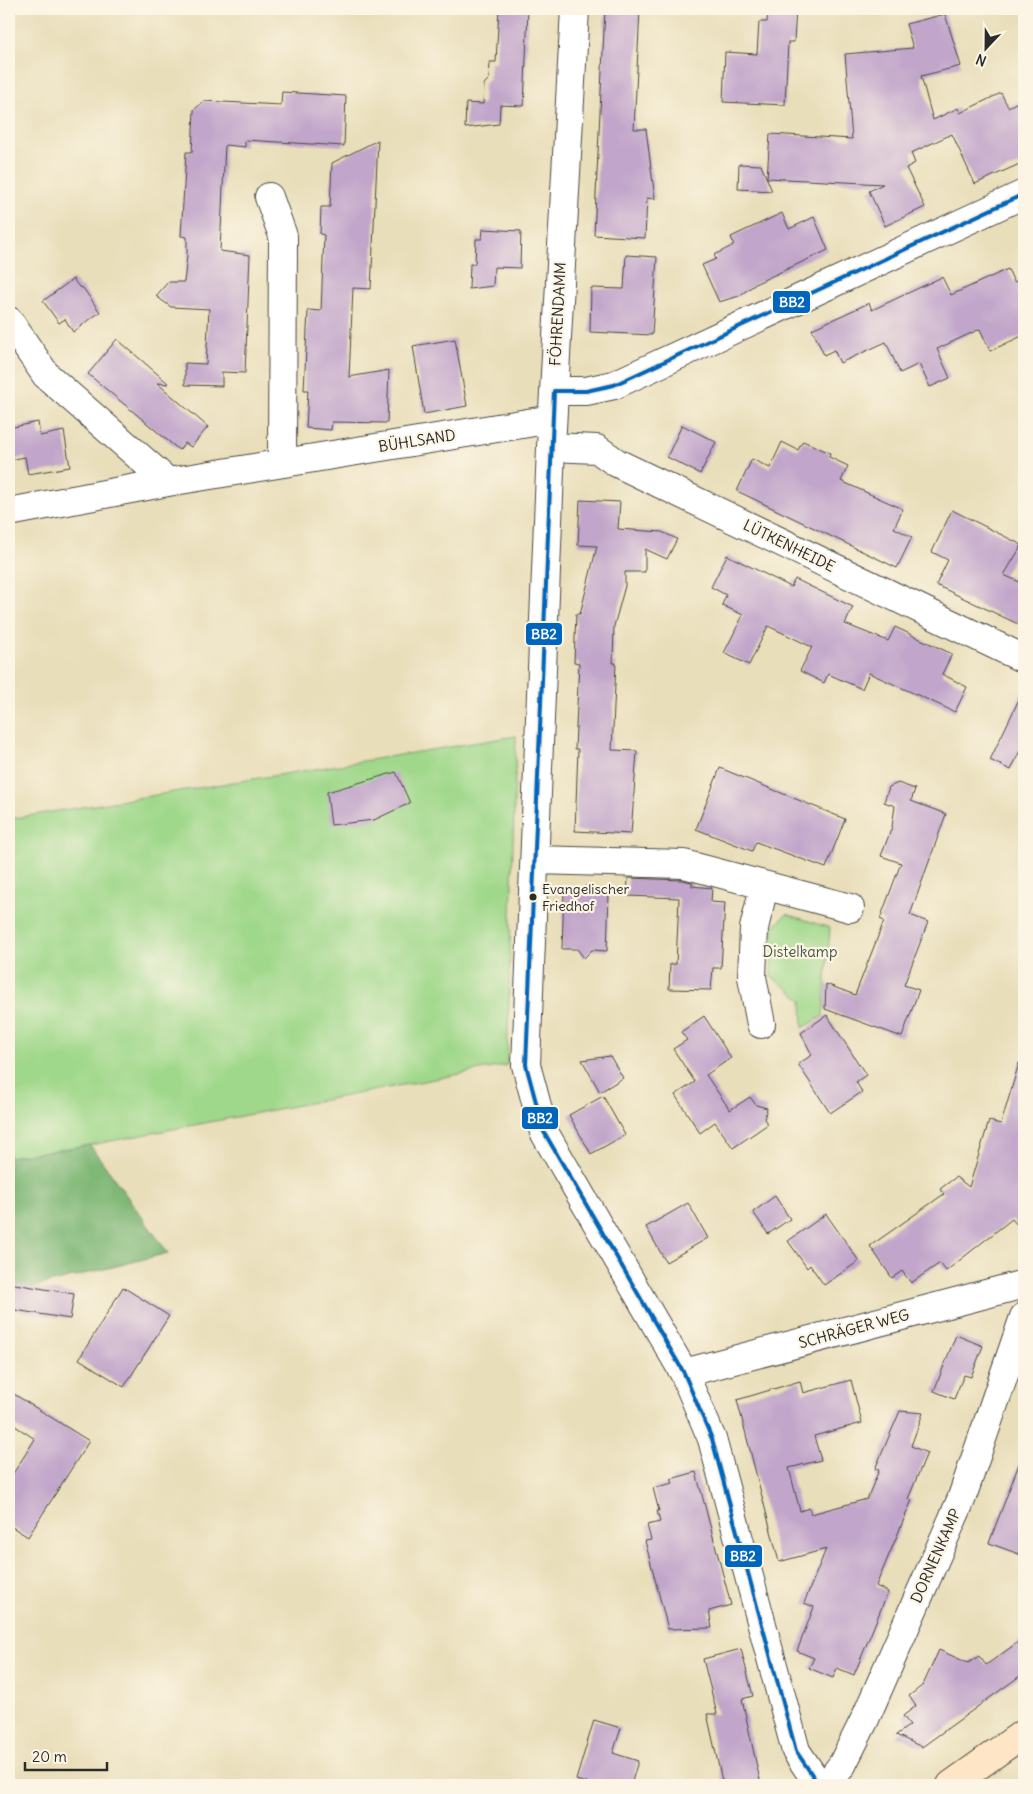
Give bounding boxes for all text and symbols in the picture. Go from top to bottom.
north arrow [960,22,1010,72]
text: N [973,50,989,70]
street label: FÖHRENDAMM [545,261,570,366]
line badge: BB2 [772,290,811,314]
text: BB2 [779,293,805,311]
street label: BÜHLSAND [377,425,457,456]
street label: LÜTKENHEIDE [740,515,838,576]
line badge: BB2 [525,622,563,646]
text: BB2 [531,625,557,643]
place label: Evangelischer Friedhof [542,880,630,915]
marker: Evangelischer Friedhof [528,892,538,902]
park label: Distelkamp [763,942,837,961]
line badge: BB2 [521,1106,559,1130]
text: BB2 [527,1109,553,1127]
street label: SCHRÄGER WEG [796,1305,911,1352]
street label: DORNENKAMP [906,1506,965,1606]
line badge: BB2 [724,1544,763,1568]
text: BB2 [730,1547,756,1565]
scale bar [25,1739,108,1771]
text: 20 m [32,1747,67,1766]

